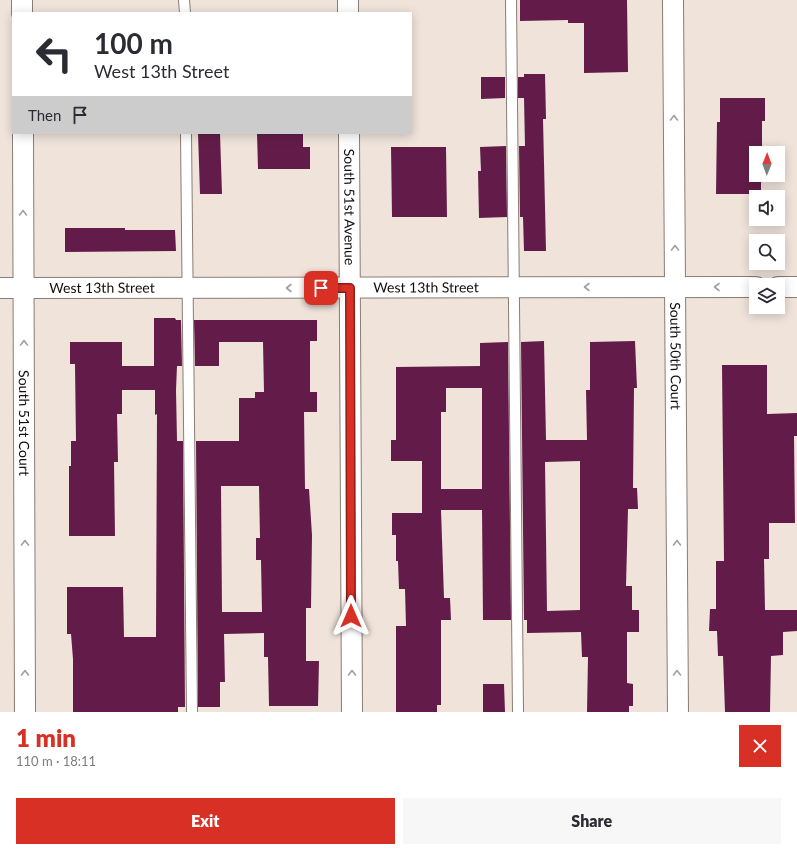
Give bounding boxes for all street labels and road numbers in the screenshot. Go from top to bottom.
street label: South 51st Avenue [341,149,359,265]
street label: West 13th Street [373,278,479,296]
street label: West 13th Street [49,279,155,296]
street label: South 50th Court [667,302,685,410]
street label: South 51st Court [16,370,33,476]

